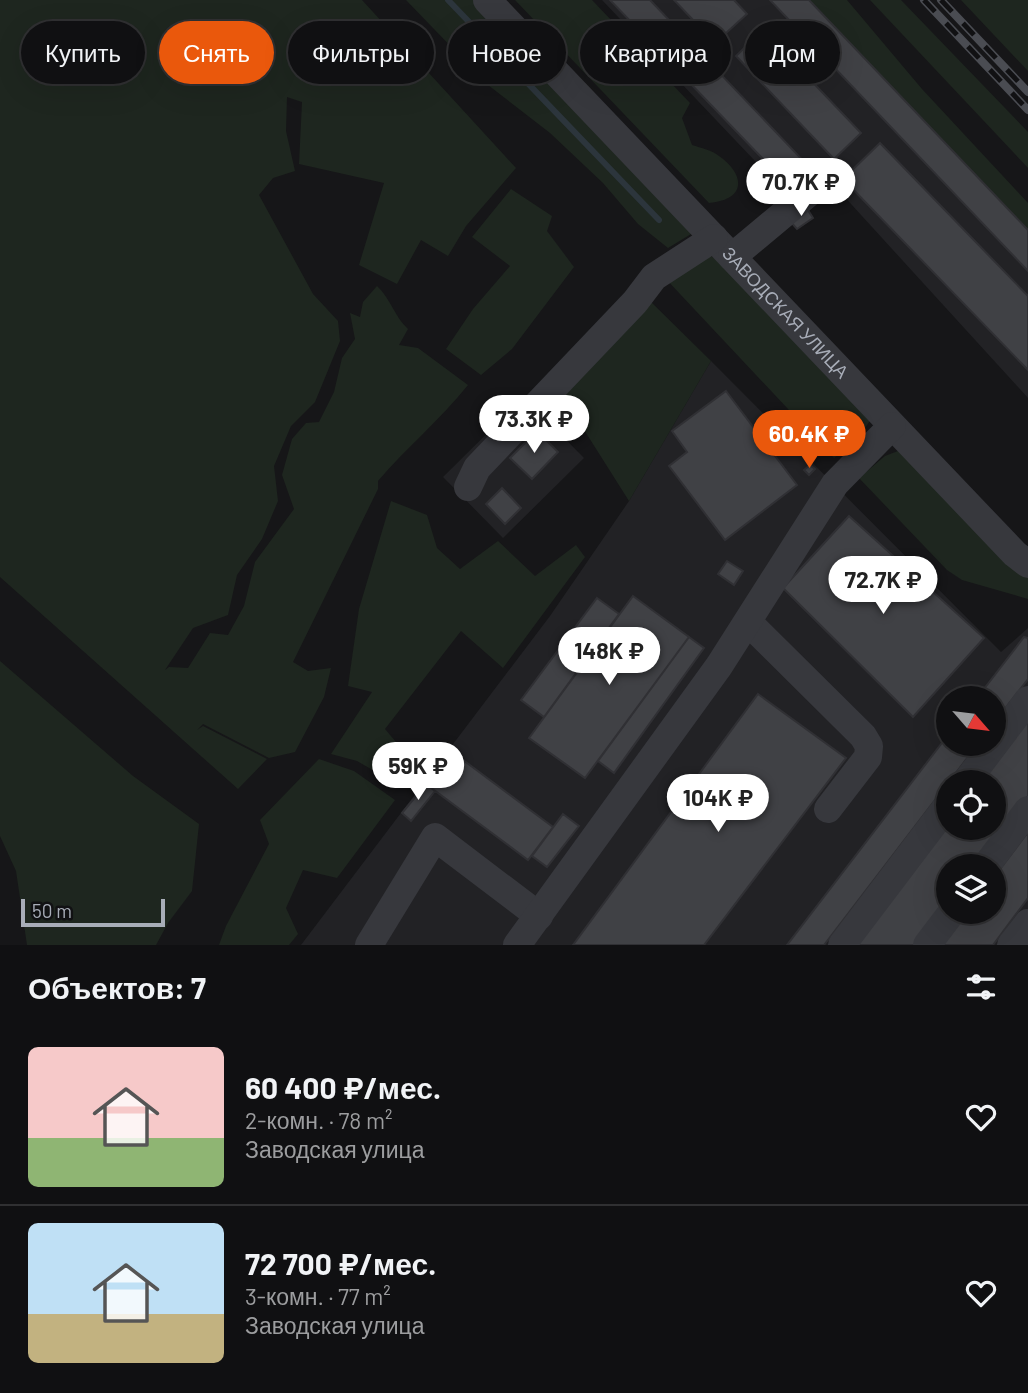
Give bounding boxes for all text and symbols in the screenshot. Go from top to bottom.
chip: Купить [21,21,145,84]
chip: Снять [159,21,274,84]
chip: Фильтры [288,21,434,84]
chip: Новое [448,21,566,84]
chip: Квартира [580,21,731,84]
chip: Дом [745,21,840,84]
pin: 70.7K ₽ [736,158,866,218]
text: 70.7K ₽ [762,167,840,195]
street label: ЗАВОДСКАЯ УЛИЦА [718,242,853,382]
pin: 73.3K ₽ [469,396,599,455]
text: 73.3K ₽ [495,404,573,432]
pin: 60.4K ₽ [744,410,874,470]
text: 60.4K ₽ [769,419,849,447]
pin: 72.7K ₽ [818,556,948,616]
text: 72.7K ₽ [844,565,922,593]
pin: 148K ₽ [552,628,666,687]
text: 148K ₽ [574,636,644,664]
north arrow [936,686,1006,756]
map controls [936,686,1006,924]
pin: 59K ₽ [369,742,467,802]
text: 59K ₽ [388,751,448,779]
button: locate [936,770,1006,840]
pin: 104K ₽ [661,774,775,834]
text: 104K ₽ [683,783,753,811]
button: layers [936,854,1006,924]
scale bar [21,896,164,928]
text: 50 m [32,899,72,922]
icon: filters [962,968,1000,1006]
text: Объектов: 7 [28,969,206,1005]
text: 60 400 ₽/мес. [245,1069,441,1105]
icon: home [84,1075,168,1159]
icon: heart [962,1098,1000,1136]
text: 2-комн. · 78 m² [245,1106,392,1134]
text: Заводская улица [245,1135,425,1163]
text: 72 700 ₽/мес. [245,1245,436,1281]
icon: home [84,1251,168,1335]
icon: heart [962,1274,1000,1312]
text: 3-комн. · 77 m² [245,1282,391,1310]
text: Заводская улица [245,1311,425,1339]

